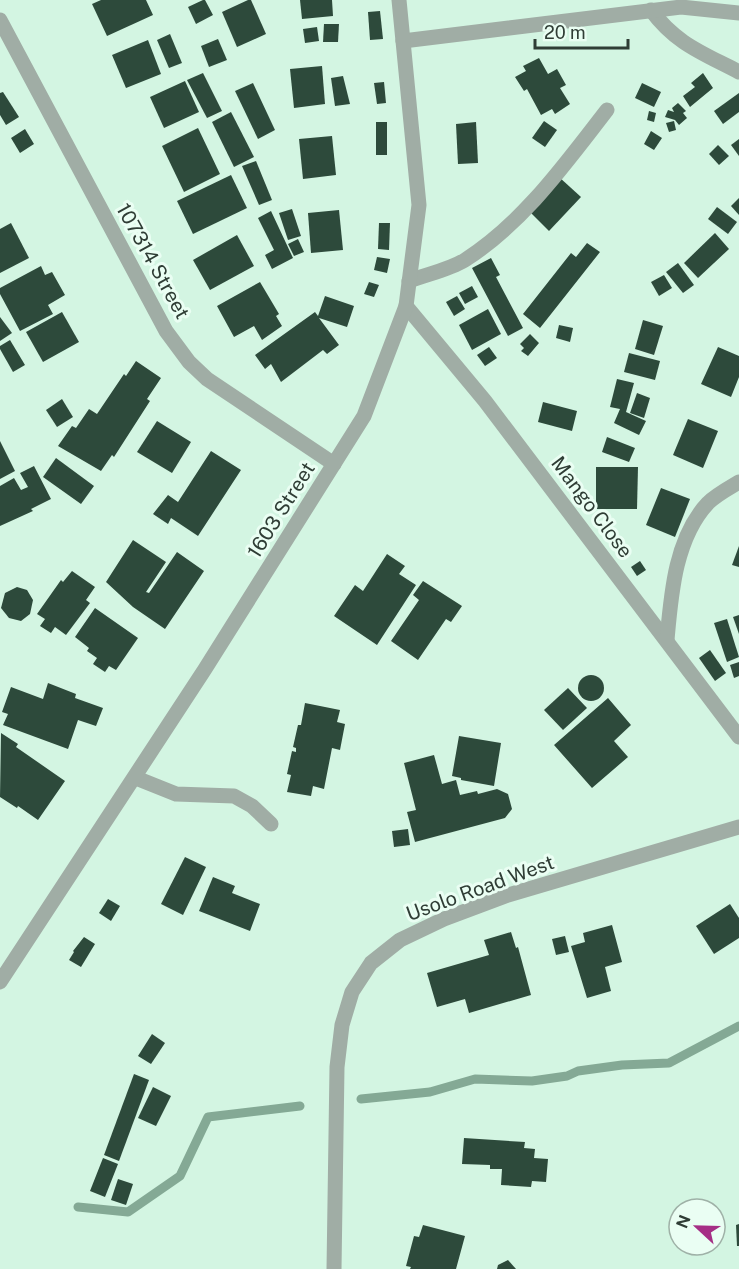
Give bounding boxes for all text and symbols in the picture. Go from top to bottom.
scale bar [535,12,628,50]
text: 20 m [544,22,586,43]
street label: 107314 Street [111,199,195,323]
street label: Mango Close [546,452,638,562]
street label: 1603 Street [242,458,320,562]
street label: Usolo Road West [403,850,557,926]
north arrow [667,1197,727,1257]
text: N [672,1212,695,1231]

